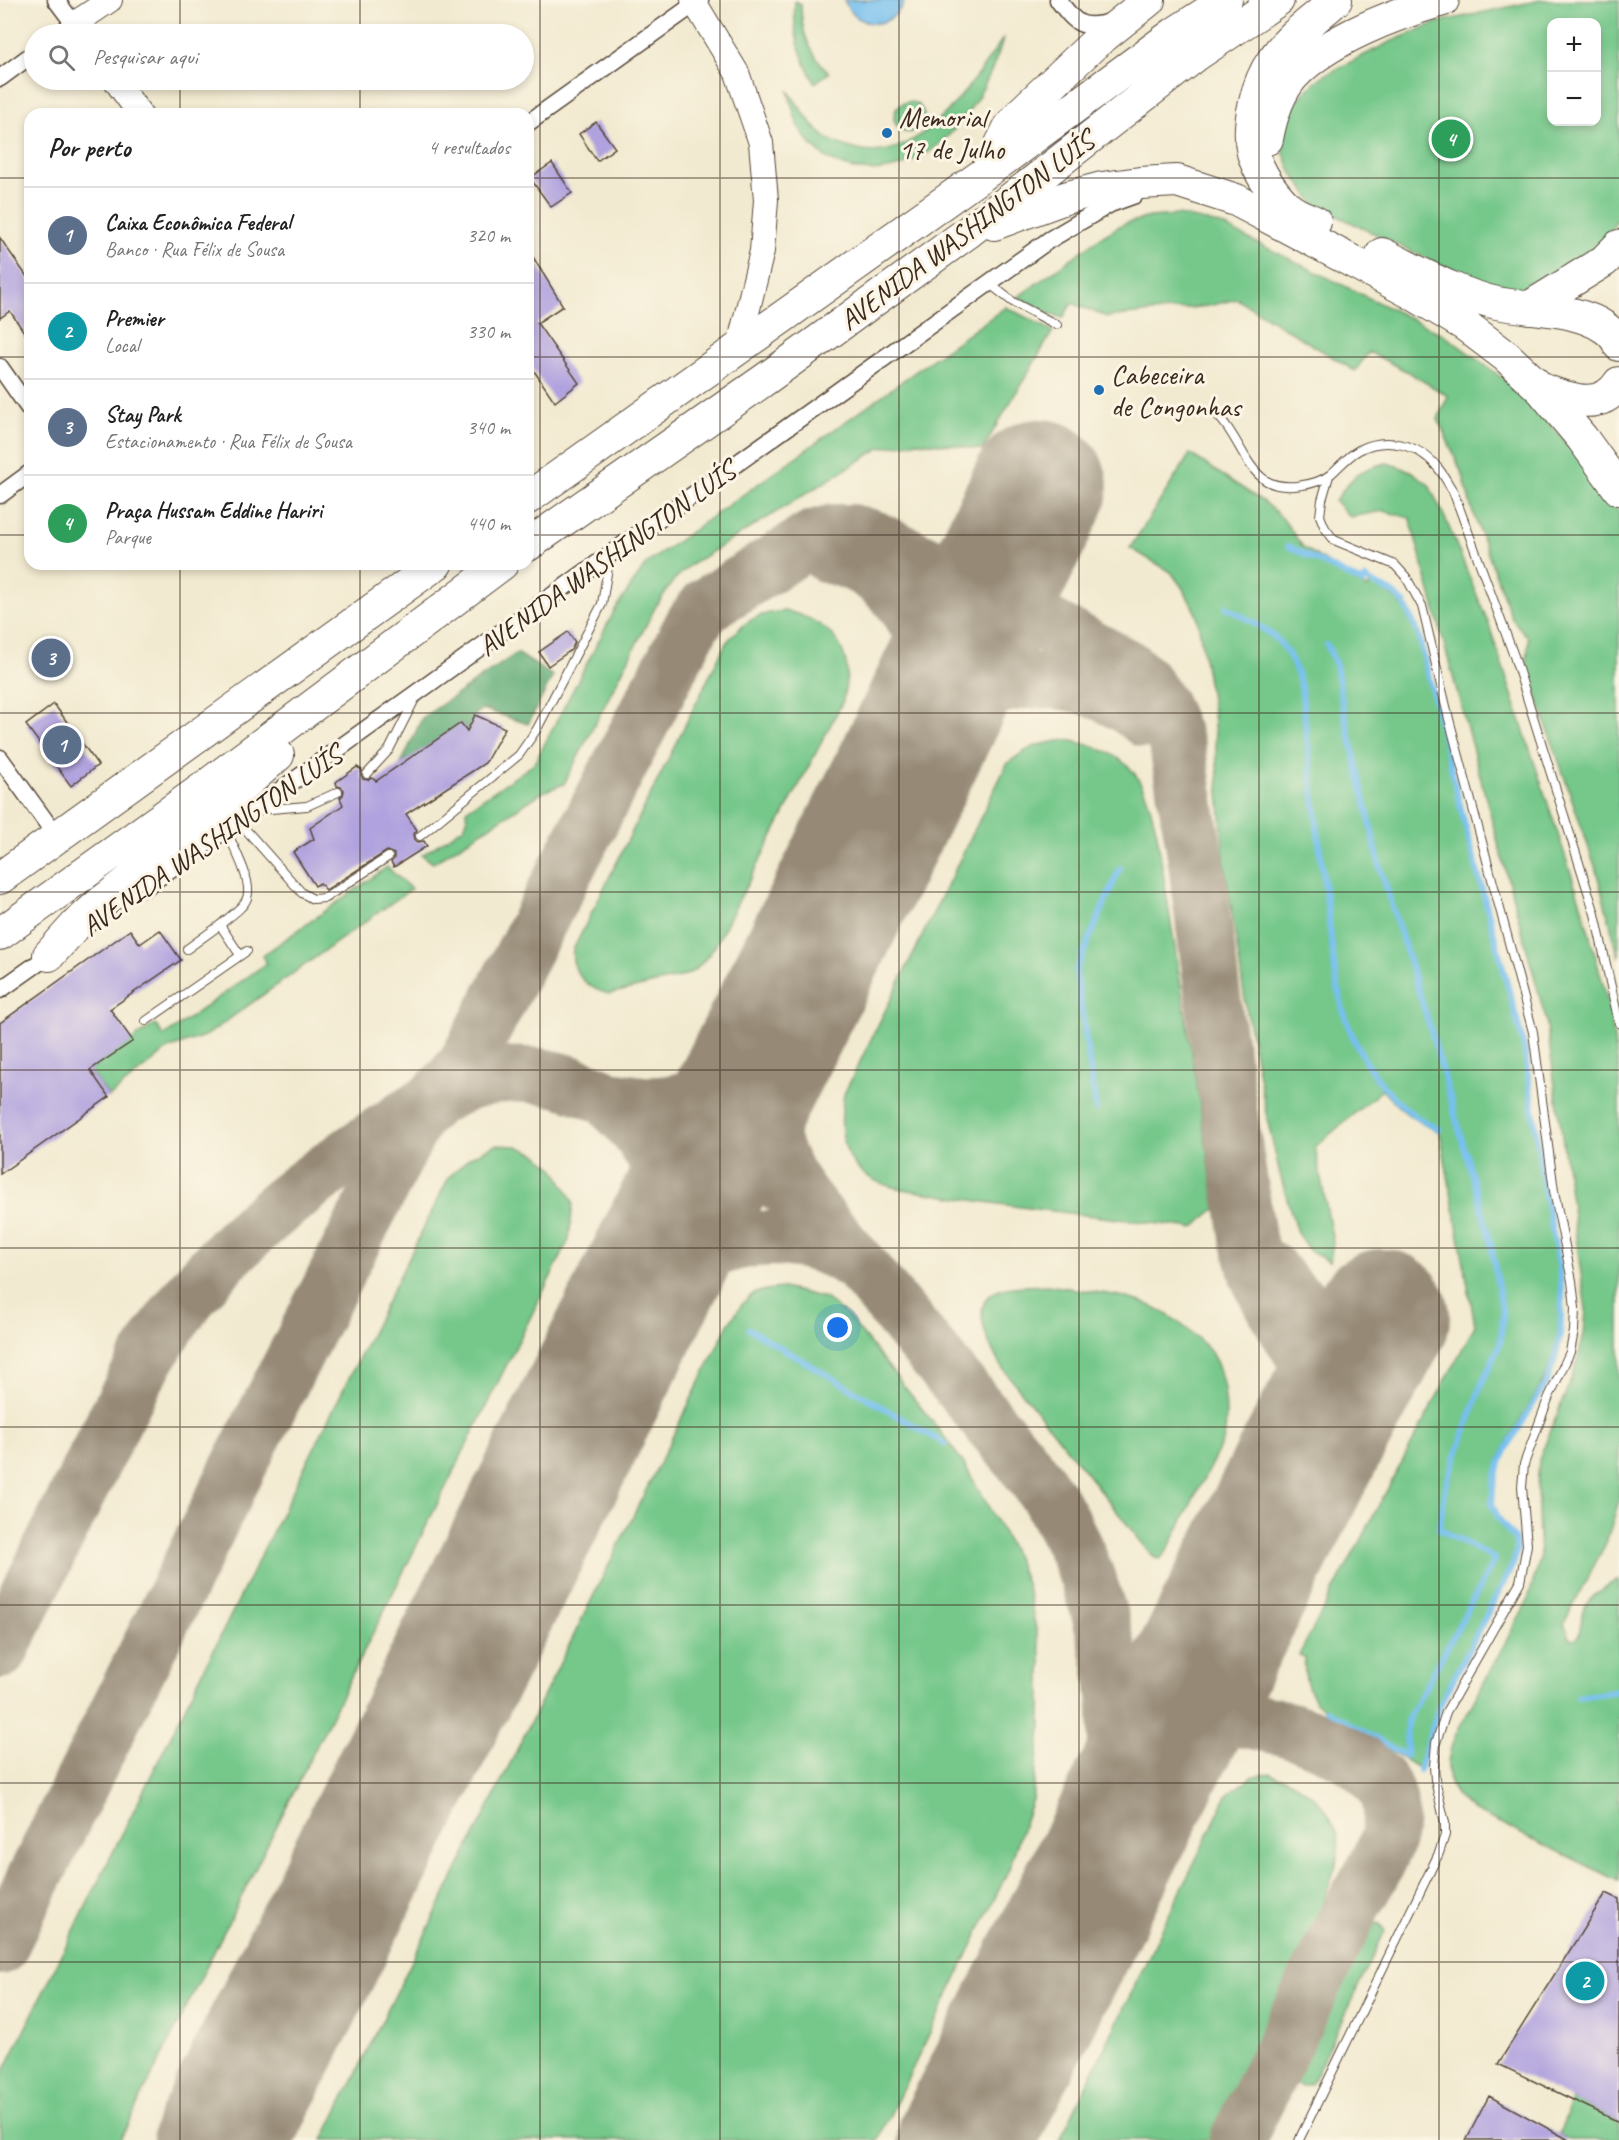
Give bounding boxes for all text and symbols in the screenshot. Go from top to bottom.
map controls [1547,18,1601,126]
button: + [1547,18,1601,72]
search box [24,24,534,90]
icon: search [45,41,78,74]
text: Pesquisar aqui [93,43,198,71]
button: − [1547,72,1601,126]
place label: Memorial 17 de Julho [899,100,1006,167]
pin: 4 [1432,116,1470,162]
street label: AVENIDA WASHINGTON LUÍS [832,120,1105,338]
marker: Memorial 17 de Julho [880,126,894,140]
text: Por perto [48,131,130,164]
text: 4 resultados [428,135,510,160]
text: Caixa Econômica Federal [105,209,291,237]
text: 1 [63,223,72,248]
text: 320 m [467,223,510,248]
text: Banco · Rua Félix de Sousa [105,237,284,262]
text: Premier [105,305,164,333]
text: 2 [63,319,72,344]
text: 330 m [467,319,510,344]
text: Local [105,333,139,358]
place label: Cabeceira de Congonhas [1111,357,1243,424]
marker: Cabeceira de Congonhas [1092,383,1106,397]
text: Stay Park [105,401,180,429]
text: 3 [63,415,72,440]
text: 340 m [467,415,510,440]
text: Estacionamento · Rua Félix de Sousa [105,429,352,454]
street label: AVENIDA WASHINGTON LUÍS [471,450,746,664]
text: Praça Hussam Eddine Hariri [105,497,322,525]
text: 4 [63,511,72,536]
text: 440 m [467,511,510,536]
text: Parque [105,525,151,550]
pin: 3 [32,636,70,680]
pin: 1 [42,722,82,768]
street label: AVENIDA WASHINGTON LUÍS [74,734,353,944]
your location [823,1313,852,1342]
pin: 2 [1566,1958,1604,2004]

